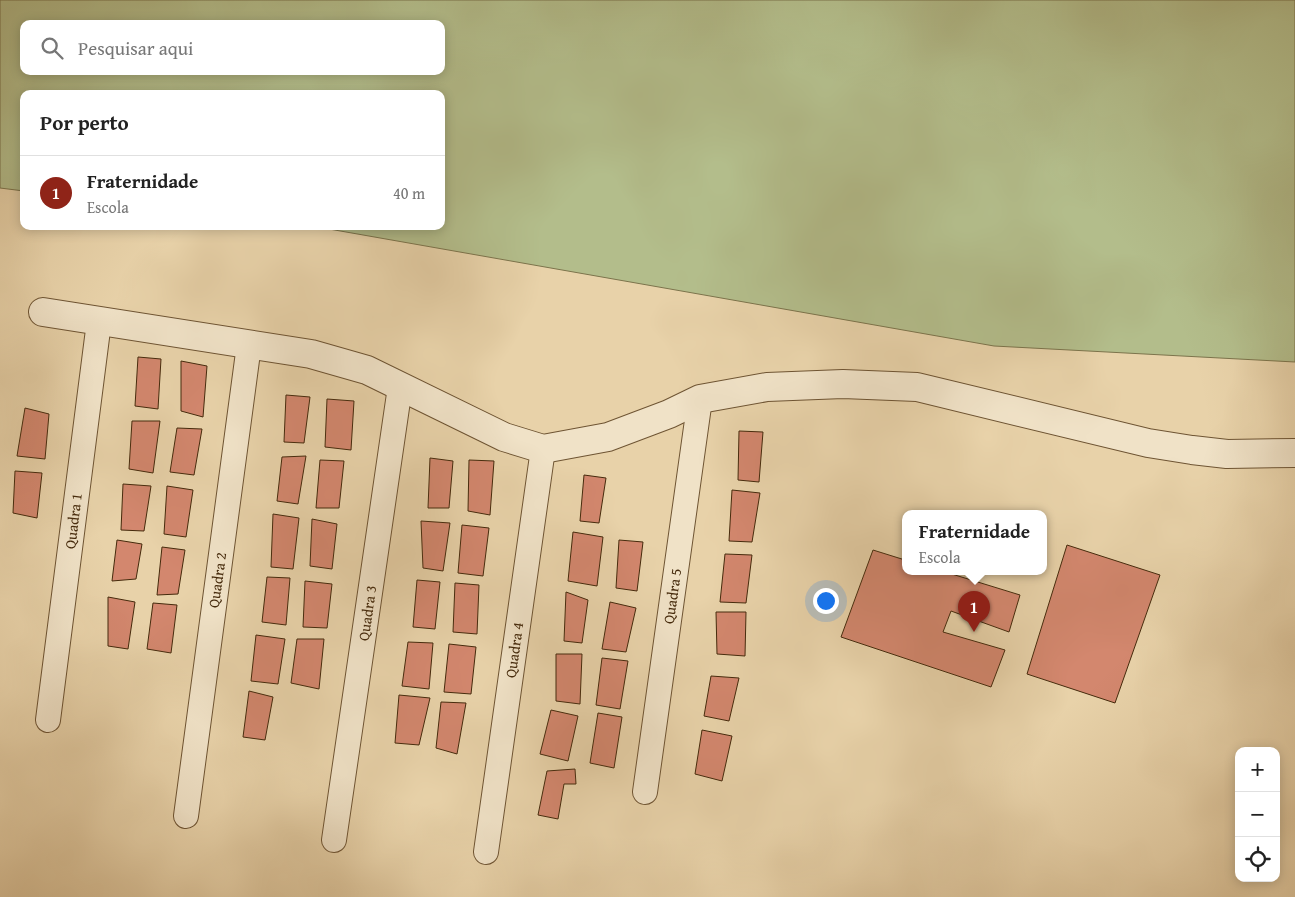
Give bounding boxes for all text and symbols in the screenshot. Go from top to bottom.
search box [20,20,445,75]
icon: search [38,34,66,62]
text: Pesquisar aqui [78,34,193,62]
text: Por perto [40,107,129,138]
text: Fraternidade [87,167,198,195]
text: 1 [52,181,60,205]
text: 40 m [393,181,425,205]
text: Escola [87,195,129,219]
street label: Quadra 1 [59,492,87,550]
popup [902,510,1047,575]
text: Fraternidade [919,517,1030,545]
text: Escola [919,545,961,569]
street label: Quadra 2 [203,551,231,609]
street label: Quadra 5 [658,567,686,625]
street label: Quadra 3 [353,584,381,642]
your location [813,588,839,614]
pin: 1 [958,591,990,632]
street label: Quadra 4 [500,621,528,679]
map controls [1235,747,1280,882]
button: + [1235,747,1280,792]
button: − [1235,792,1280,837]
button: locate [1235,837,1280,882]

